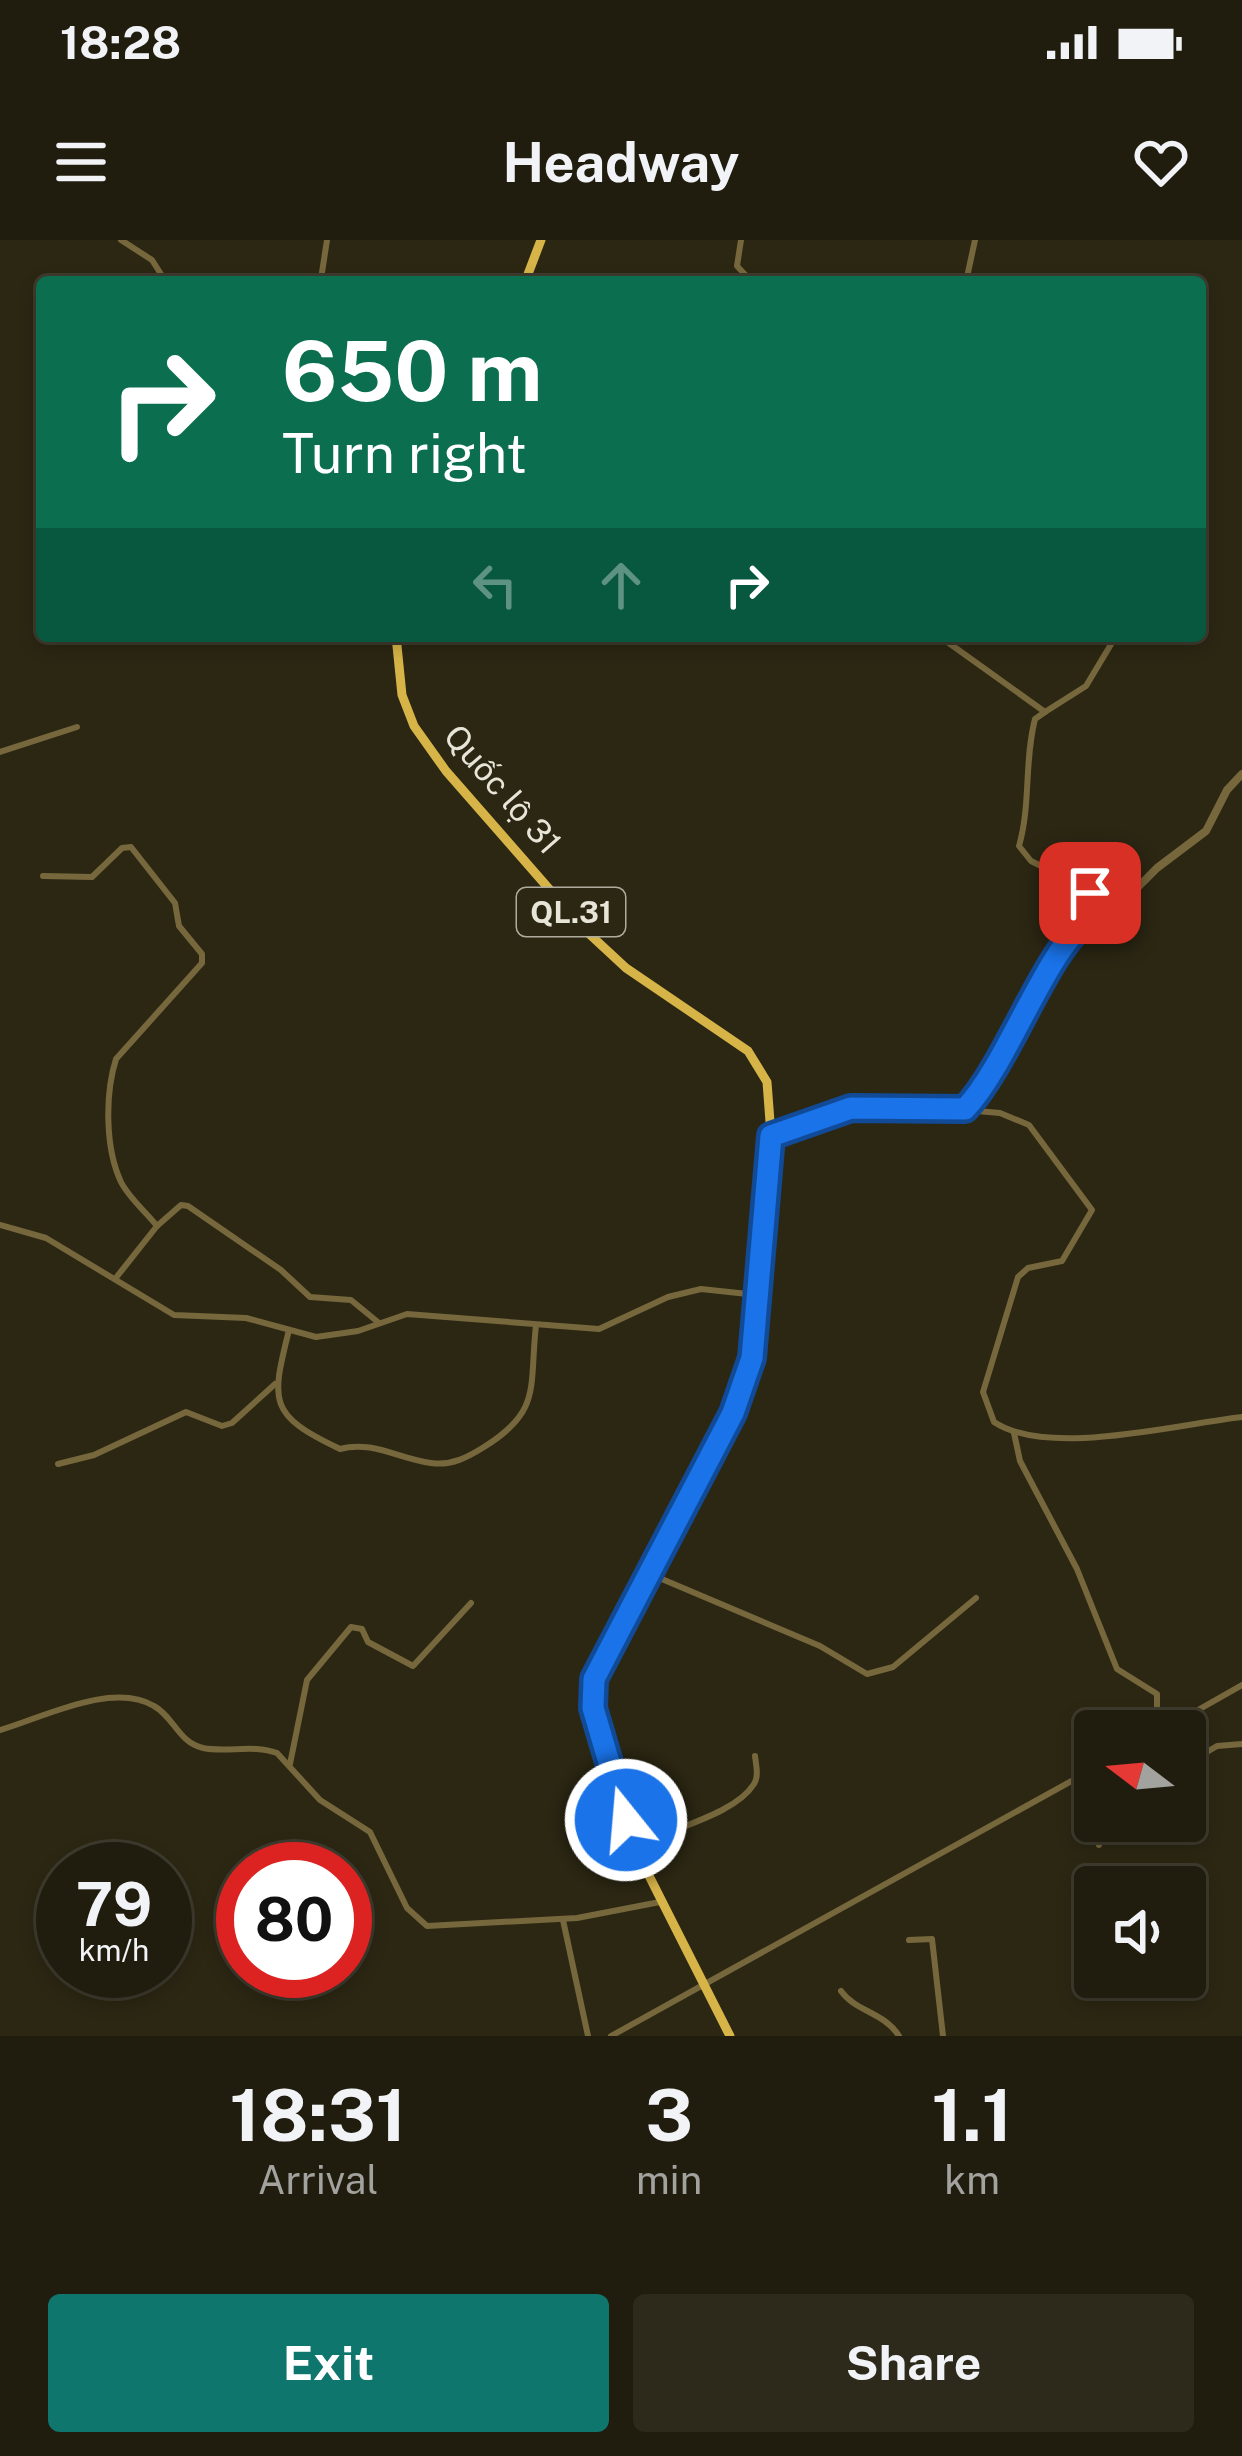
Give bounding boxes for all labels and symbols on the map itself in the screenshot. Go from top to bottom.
street label: Quốc lộ 31 [437,717,569,861]
pin [1039,842,1141,944]
road number: QL.31 [517,888,625,936]
north arrow [1074,1710,1206,1842]
position arrow [563,1757,689,1883]
speed limit sign: 80 [216,1842,372,1998]

